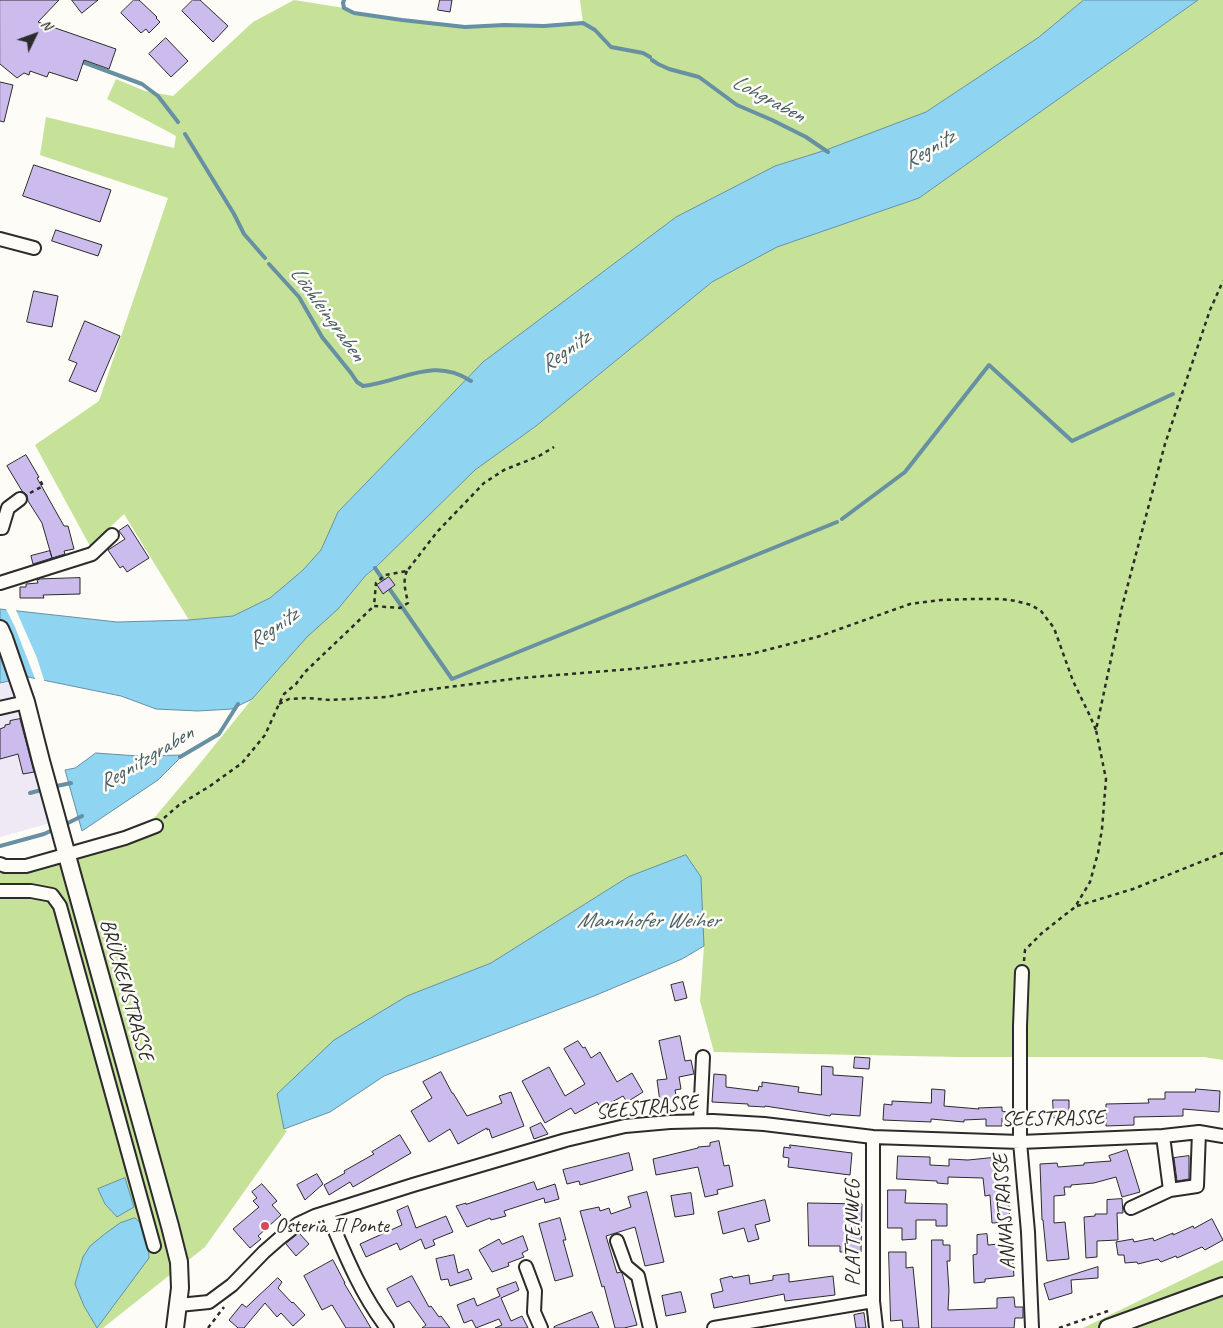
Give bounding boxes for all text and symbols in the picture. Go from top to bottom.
north arrow [10,10,60,60]
text: N [37,16,56,34]
water label: Lohgraben [727,69,809,129]
water label: Regnitz [899,125,959,175]
water label: Löchleingraben [284,261,370,367]
water label: Regnitz [535,325,595,379]
water label: Regnitz [243,602,303,656]
water label: Regnitzgraben [94,720,198,798]
water label: Mannhofer Weiher [577,908,719,934]
street label: BRÜCKENSTRASSE [94,916,158,1064]
street label: SEESTRASSE [595,1090,699,1126]
street label: SEESTRASSE [1001,1106,1105,1132]
street label: ANNASTRASSE [988,1153,1022,1271]
street label: PLATTENWEG [840,1180,866,1286]
place label: Osteria Il Ponte [275,1213,389,1239]
marker: Osteria Il Ponte [259,1220,271,1232]

